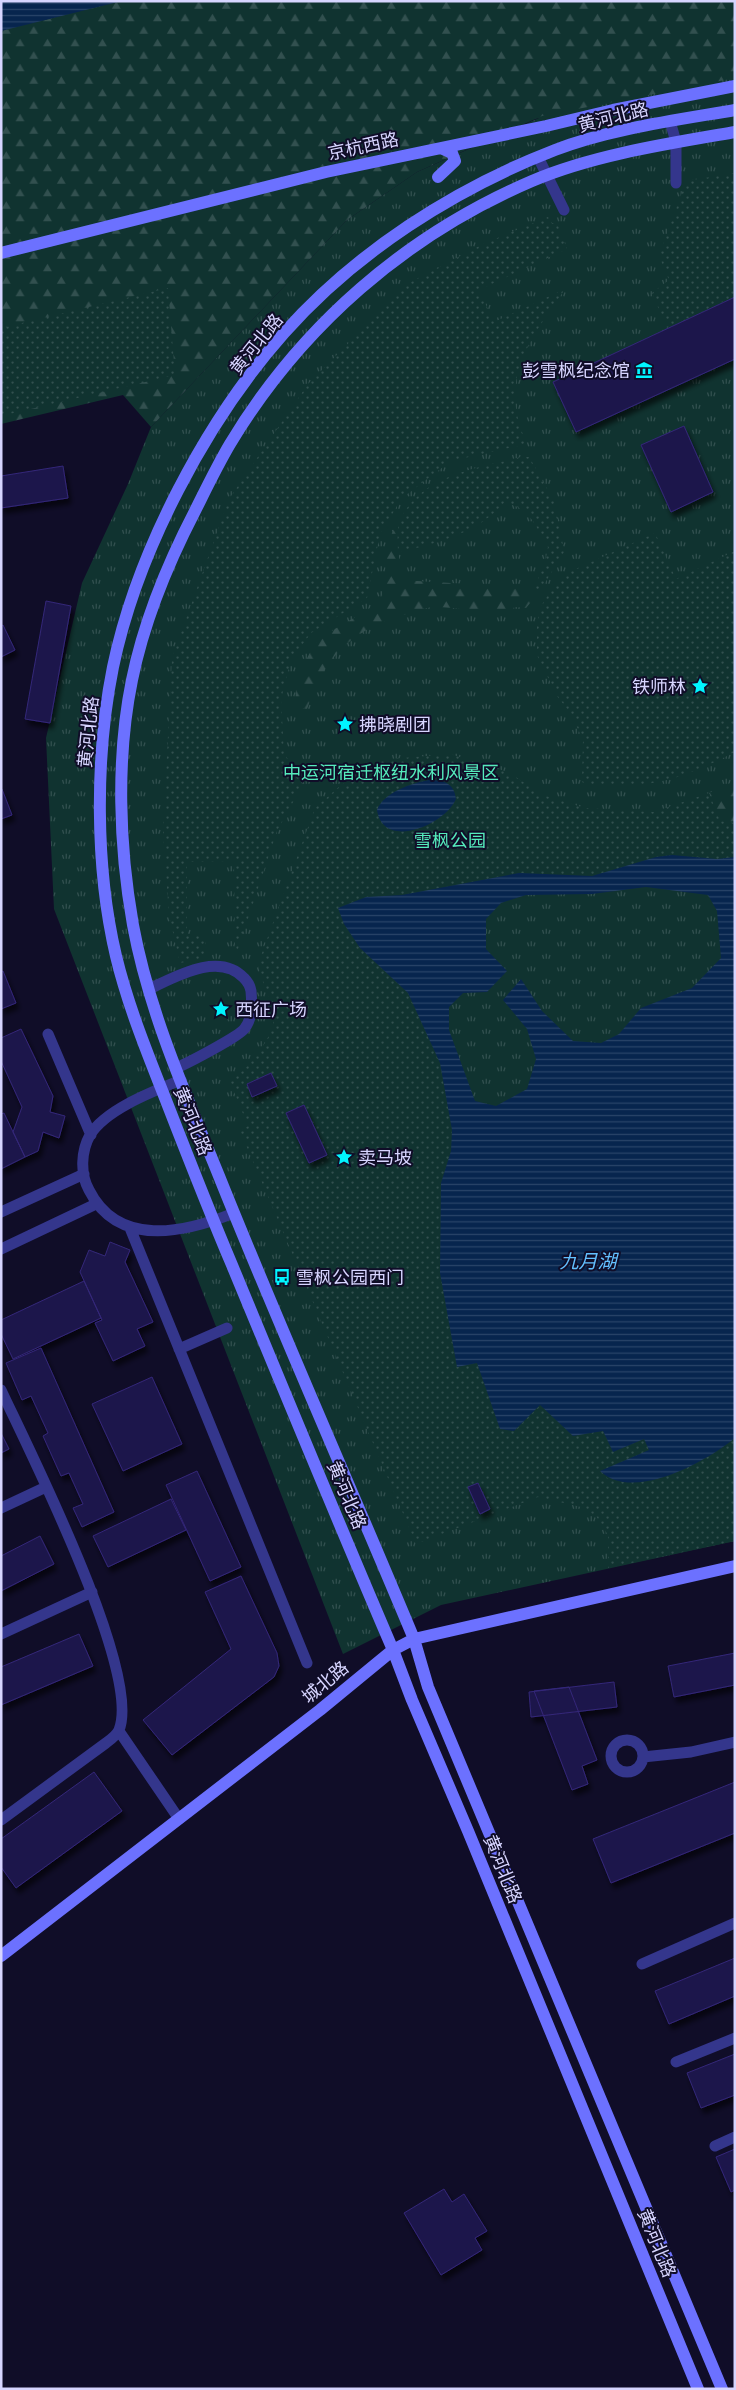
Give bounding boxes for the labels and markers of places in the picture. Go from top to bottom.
place label: 彭雪枫纪念馆 [522,357,630,384]
museum icon: 彭雪枫纪念馆 [634,360,654,380]
place label: 铁师林 [632,673,686,700]
place icon: 铁师林 [690,676,710,696]
place label: 拂晓剧团 [359,711,431,738]
place icon: 拂晓剧团 [335,714,355,734]
place label: 西征广场 [235,996,307,1023]
place icon: 西征广场 [211,999,231,1019]
place label: 卖马坡 [358,1144,412,1171]
place icon: 卖马坡 [334,1147,354,1167]
place label: 雪枫公园西门 [296,1264,404,1291]
bus stop icon: 雪枫公园西门 [272,1267,292,1287]

